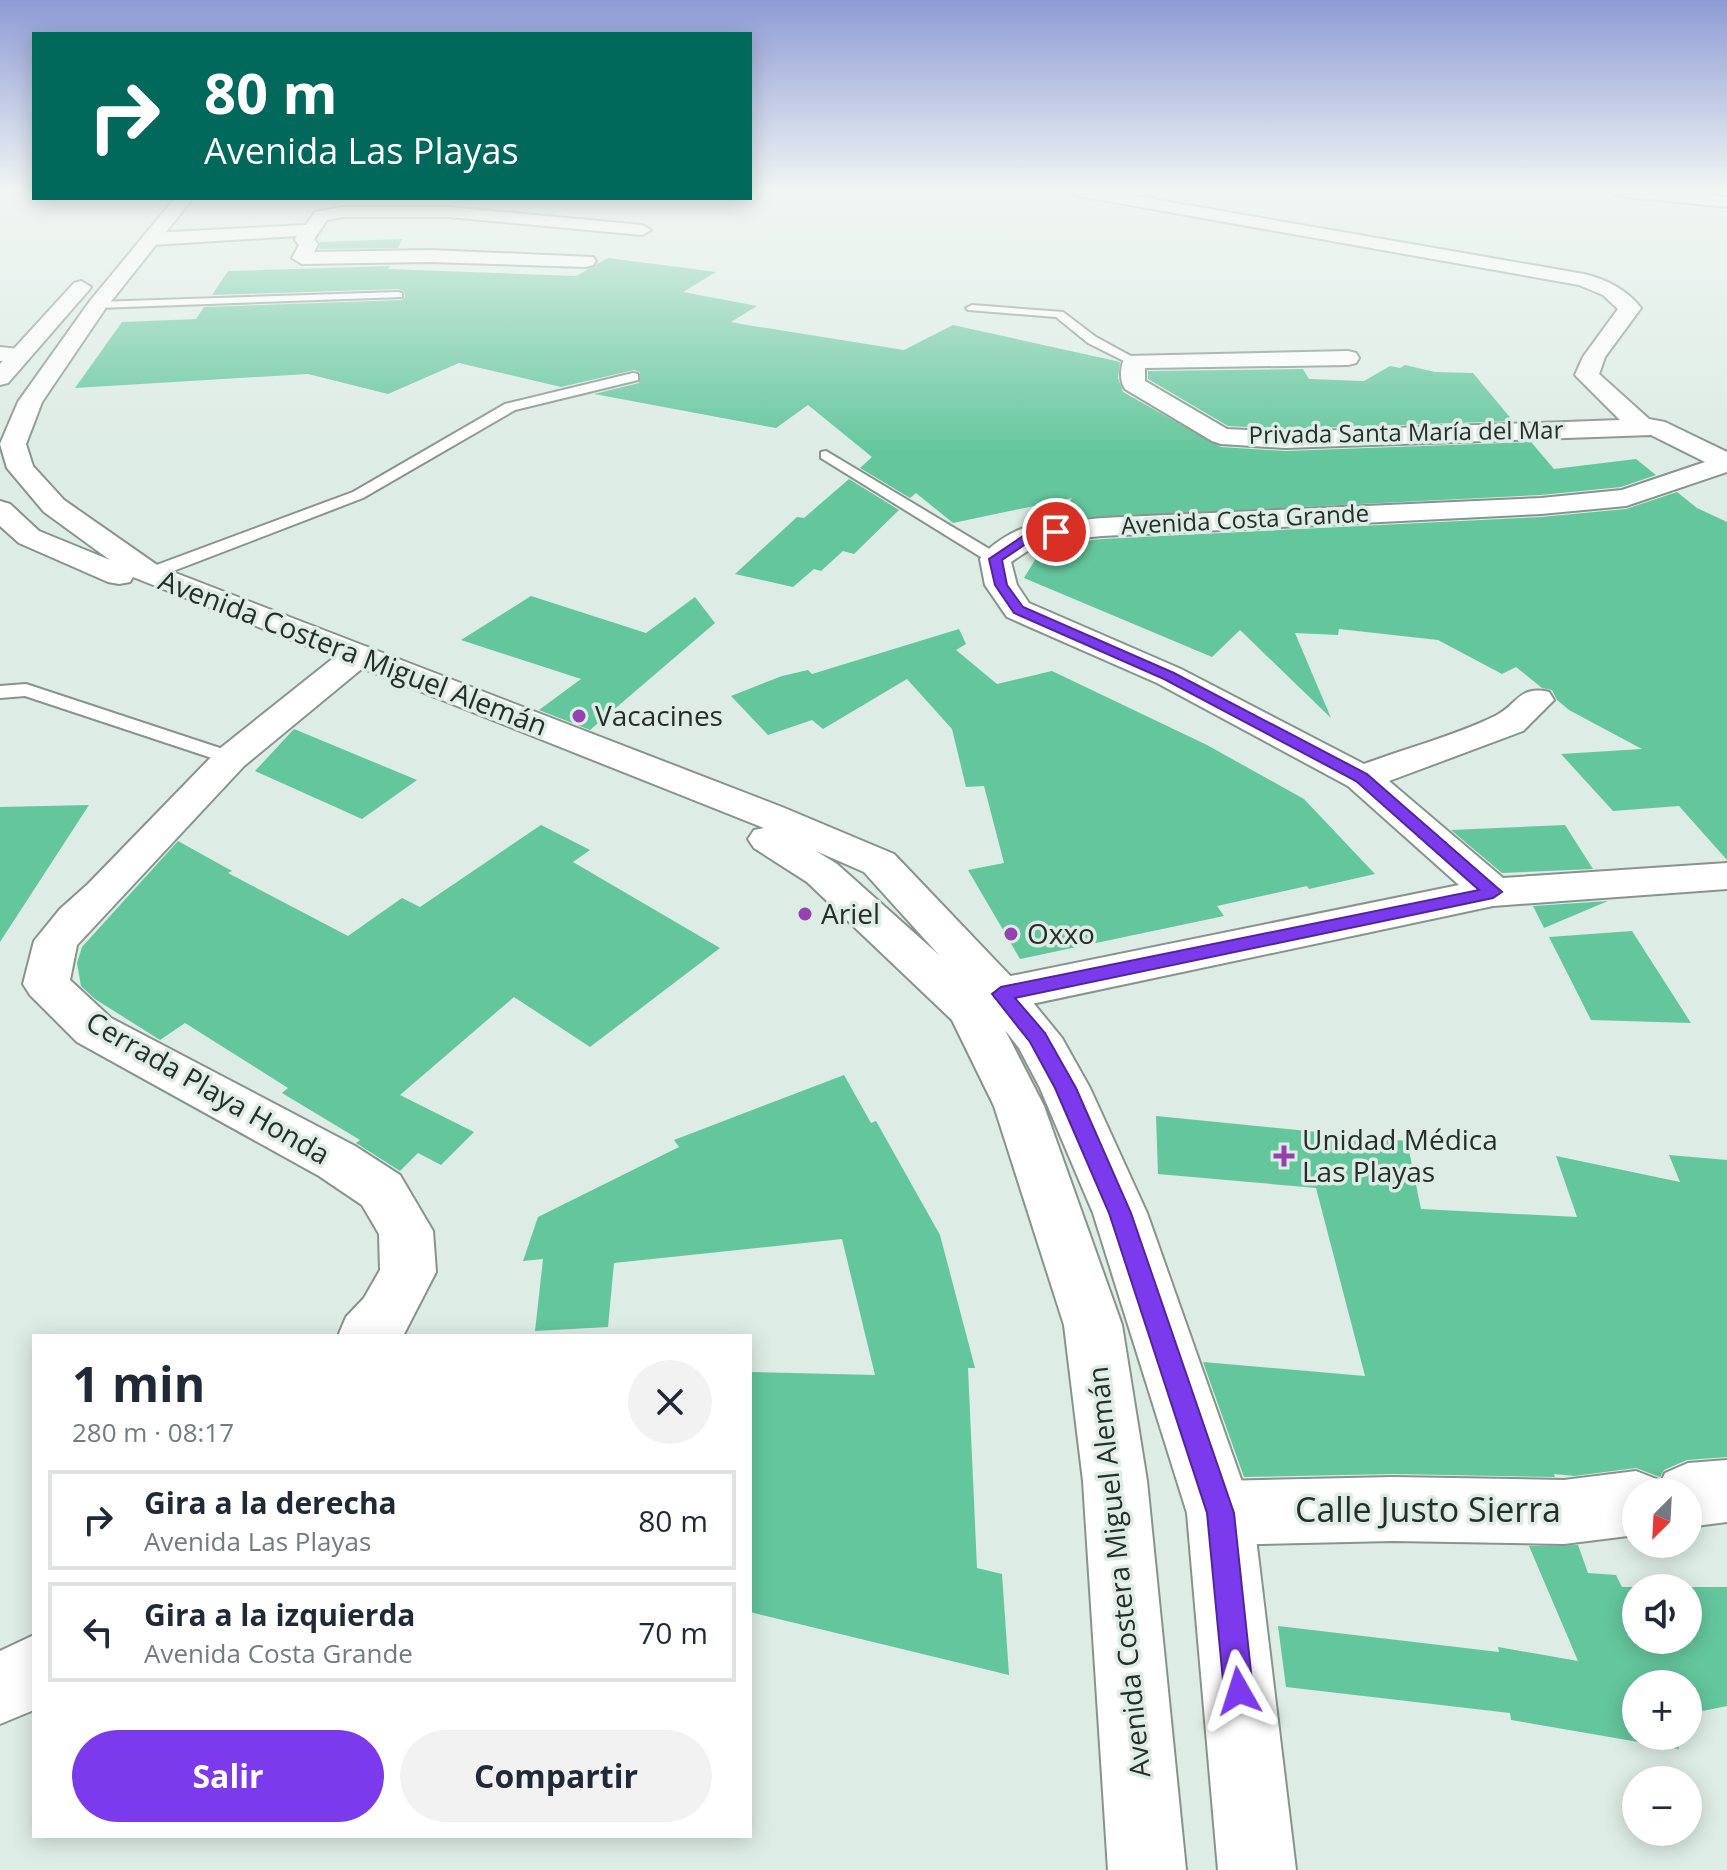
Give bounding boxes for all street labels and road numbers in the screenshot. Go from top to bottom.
street label: Privada Santa María del Mar [1248,412,1564,451]
street label: Avenida Costa Grande [1120,496,1370,541]
street label: Avenida Costera Miguel Alemán [154,560,553,744]
street label: Cerrada Playa Honda [80,1002,337,1172]
street label: Avenida Costera Miguel Alemán [1078,1365,1159,1780]
street label: Calle Justo Sierra [1295,1486,1561,1532]

